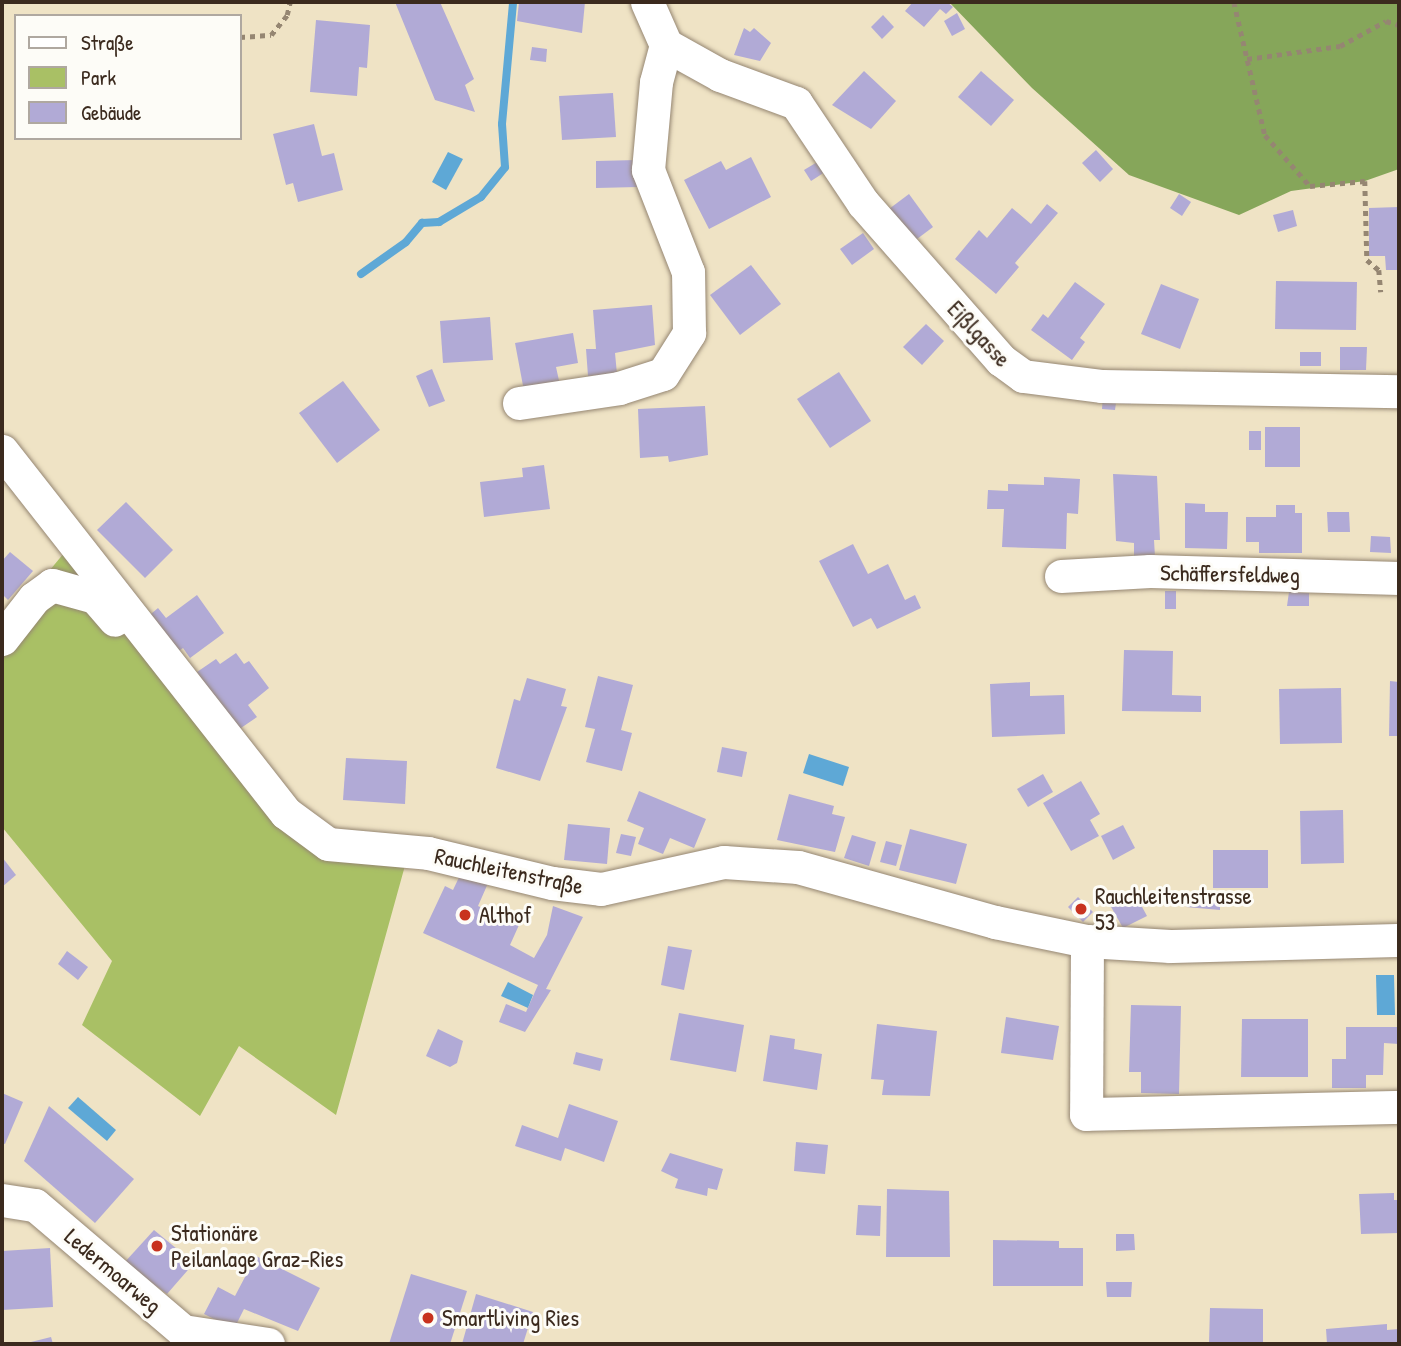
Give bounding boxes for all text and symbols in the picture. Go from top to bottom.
legend [14,14,242,140]
text: Straße [81,28,134,57]
text: Park [81,63,116,92]
text: Gebäude [81,98,141,127]
street label: Eißlgasse [942,295,1016,373]
street label: Schäffersfeldweg [1160,559,1300,589]
street label: Rauchleitenstraße [432,842,586,900]
place label: Rauchleitenstrasse 53 [1095,882,1252,936]
place label: Althof [479,901,531,929]
marker: Rauchleitenstrasse 53 [1073,901,1089,917]
marker: Althof [457,907,473,923]
place label: Stationäre Peilanlage Graz-Ries [171,1219,343,1273]
street label: Ledermoarweg [59,1223,167,1319]
marker: Stationäre Peilanlage Graz-Ries [149,1238,165,1254]
place label: Smartliving Ries [442,1304,579,1332]
marker: Smartliving Ries [420,1310,436,1326]

